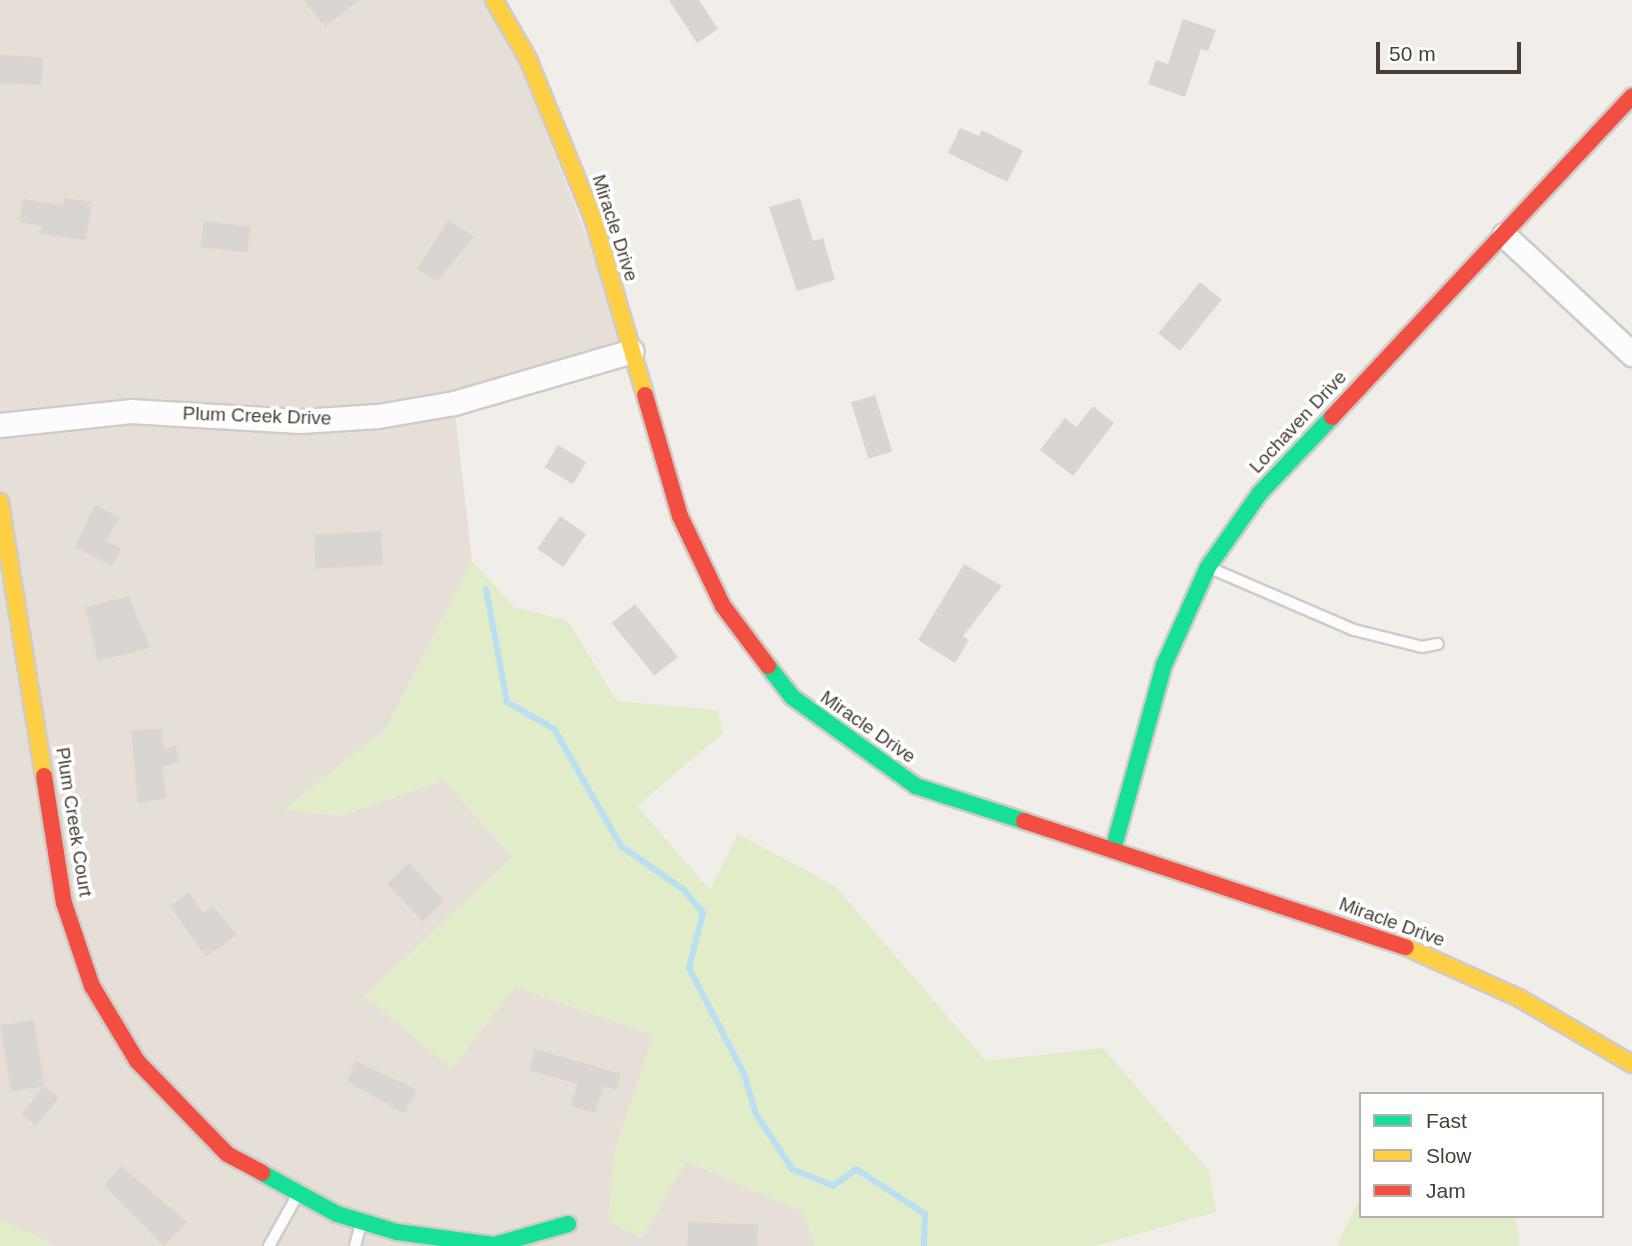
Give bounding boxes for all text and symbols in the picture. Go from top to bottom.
scale bar [1380,28,1525,72]
text: 50 m [1389,42,1436,65]
street label: Miracle Drive [587,172,643,284]
street label: Lochaven Drive [1245,366,1351,478]
street label: Plum Creek Drive [182,402,332,430]
street label: Miracle Drive [816,686,920,768]
street label: Plum Creek Court [51,746,97,898]
street label: Miracle Drive [1336,892,1448,952]
legend [1359,1092,1604,1218]
text: Fast [1426,1109,1467,1132]
text: Slow [1426,1144,1472,1167]
text: Jam [1426,1179,1466,1202]

